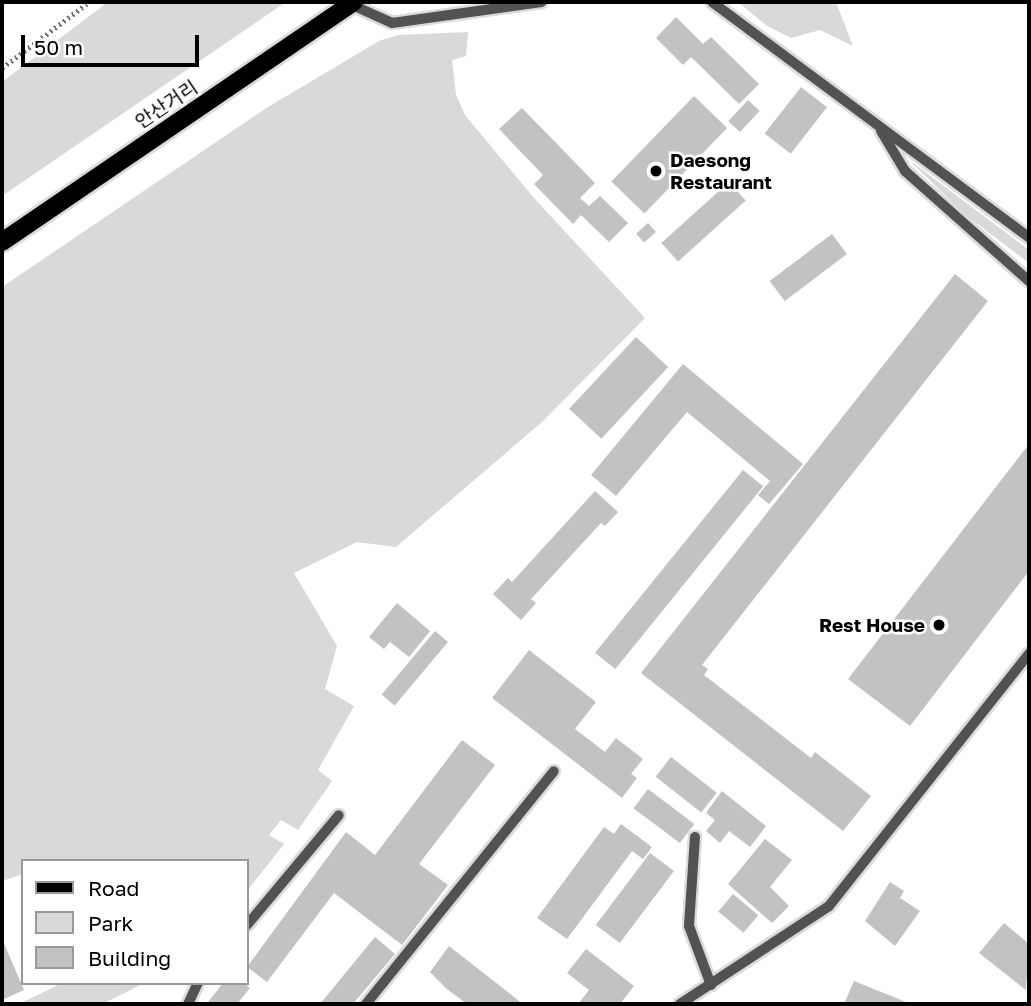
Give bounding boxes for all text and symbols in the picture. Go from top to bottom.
scale bar [24,21,203,65]
text: 50 m [34,34,83,60]
street label: 안산거리 [131,75,201,133]
place label: Daesong Restaurant [670,149,772,193]
marker: Daesong Restaurant [648,163,664,179]
place label: Rest House [819,614,925,636]
marker: Rest House [931,617,947,633]
legend [21,859,248,985]
text: Road [88,875,139,901]
text: Park [88,910,133,936]
text: Building [88,945,171,971]

